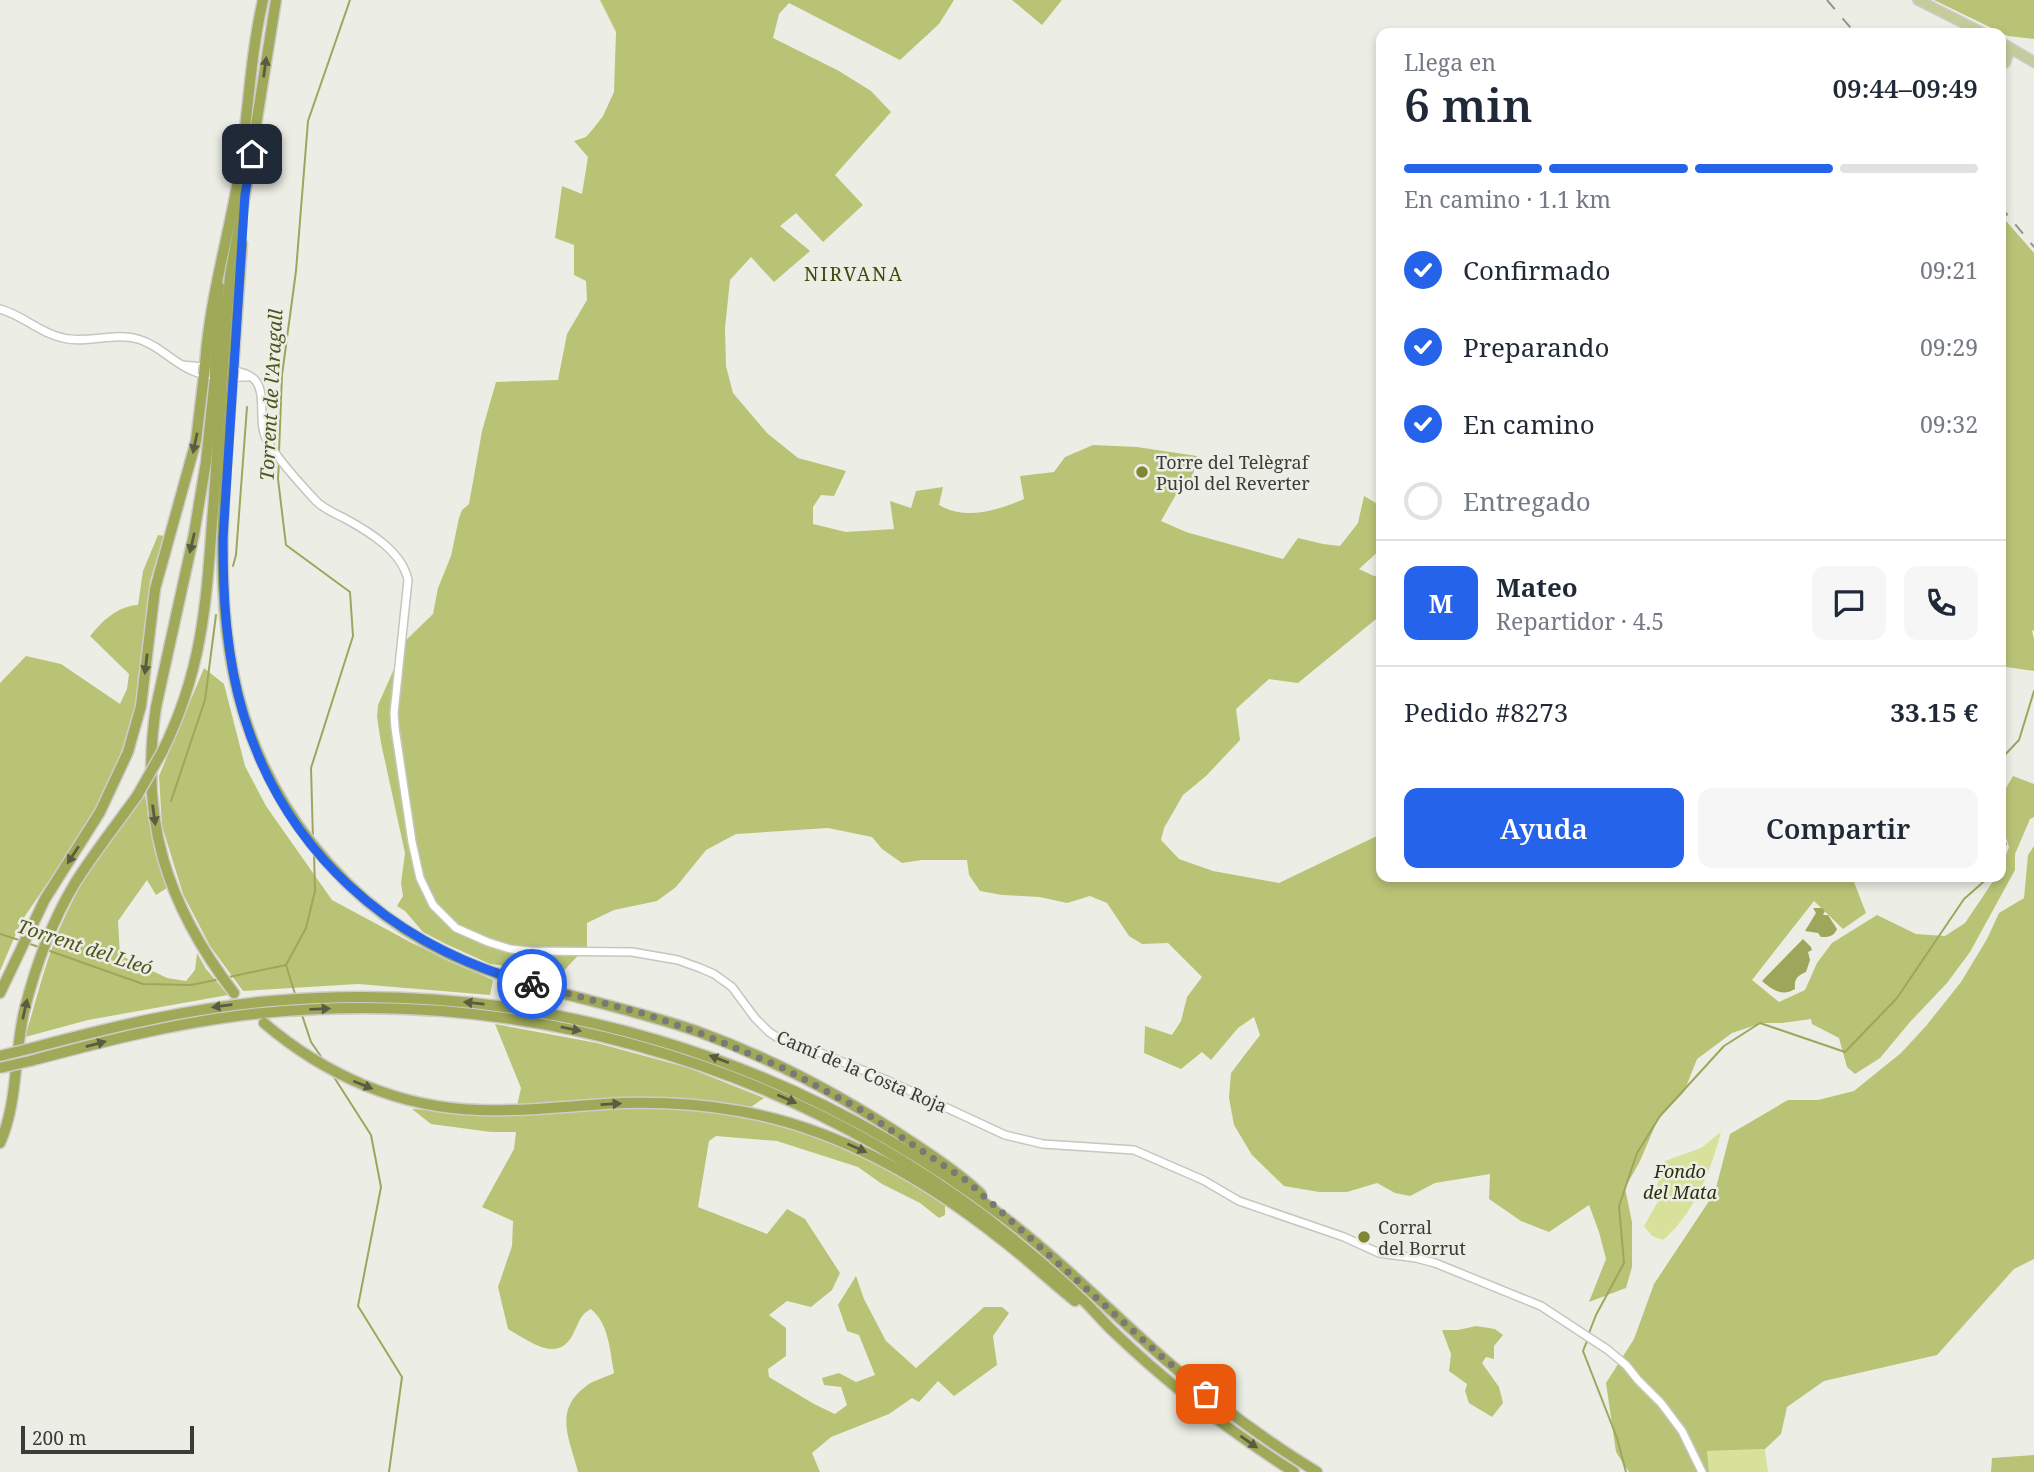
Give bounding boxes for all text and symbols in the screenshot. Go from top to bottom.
text: Llega en [1404,46,1496,78]
one-way arrow [259,56,270,78]
text: 09:44–09:49 [1832,70,1978,106]
text: 6 min [1404,73,1532,135]
pin [222,124,282,184]
icon: home [233,135,271,173]
text: En camino · 1.1 km [1404,183,1611,215]
icon: check [1404,251,1442,289]
text: Confirmado [1463,252,1610,288]
text: 09:21 [1920,254,1978,286]
district label: NIRVANA [804,261,904,287]
water label: Torrent de l'Aragall [254,308,288,481]
icon: check [1404,328,1442,366]
text: Preparando [1463,329,1610,365]
text: 09:29 [1920,331,1978,363]
icon: check [1404,405,1442,443]
text: En camino [1463,406,1595,442]
text: 09:32 [1920,408,1978,440]
one-way arrow [190,432,201,454]
place label: Torre del Telègraf Pujol del Reverter [1156,450,1310,495]
marker: Torre del Telègraf Pujol del Reverter [1134,464,1150,480]
text: Entregado [1463,483,1591,519]
one-way arrow [186,532,197,554]
button: chat [1812,566,1886,640]
button: phone [1904,566,1978,640]
text: Mateo [1496,569,1578,605]
text: M [1429,585,1453,621]
text: Repartidor · 4.5 [1496,605,1664,637]
one-way arrow [141,654,152,676]
text: Pedido #8273 [1404,694,1568,730]
text: 33.15 € [1890,694,1978,730]
button: Ayuda [1404,788,1684,868]
button: Compartir [1698,788,1978,868]
one-way arrow [149,804,160,826]
one-way arrow [66,845,79,864]
water label: Torrent del Lleó [14,913,156,981]
courier [497,949,567,1019]
icon: bike [513,965,551,1003]
one-way arrow [462,997,484,1008]
one-way arrow [20,998,31,1020]
one-way arrow [211,1001,233,1012]
one-way arrow [309,1004,331,1015]
one-way arrow [560,1024,582,1035]
street label: Camí de la Costa Roja [773,1024,951,1118]
one-way arrow [86,1038,107,1048]
one-way arrow [708,1054,729,1065]
one-way arrow [352,1079,373,1090]
one-way arrow [776,1094,797,1105]
one-way arrow [600,1098,622,1109]
one-way arrow [846,1143,867,1154]
park label: Fondo del Mata [1643,1159,1717,1204]
place label: Corral del Borrut [1378,1215,1466,1260]
marker: Corral del Borrut [1356,1229,1372,1245]
pin [1176,1364,1236,1424]
icon: bag [1187,1375,1225,1413]
scale bar [21,1423,194,1455]
text: 200 m [32,1425,87,1451]
one-way arrow [1240,1435,1258,1449]

